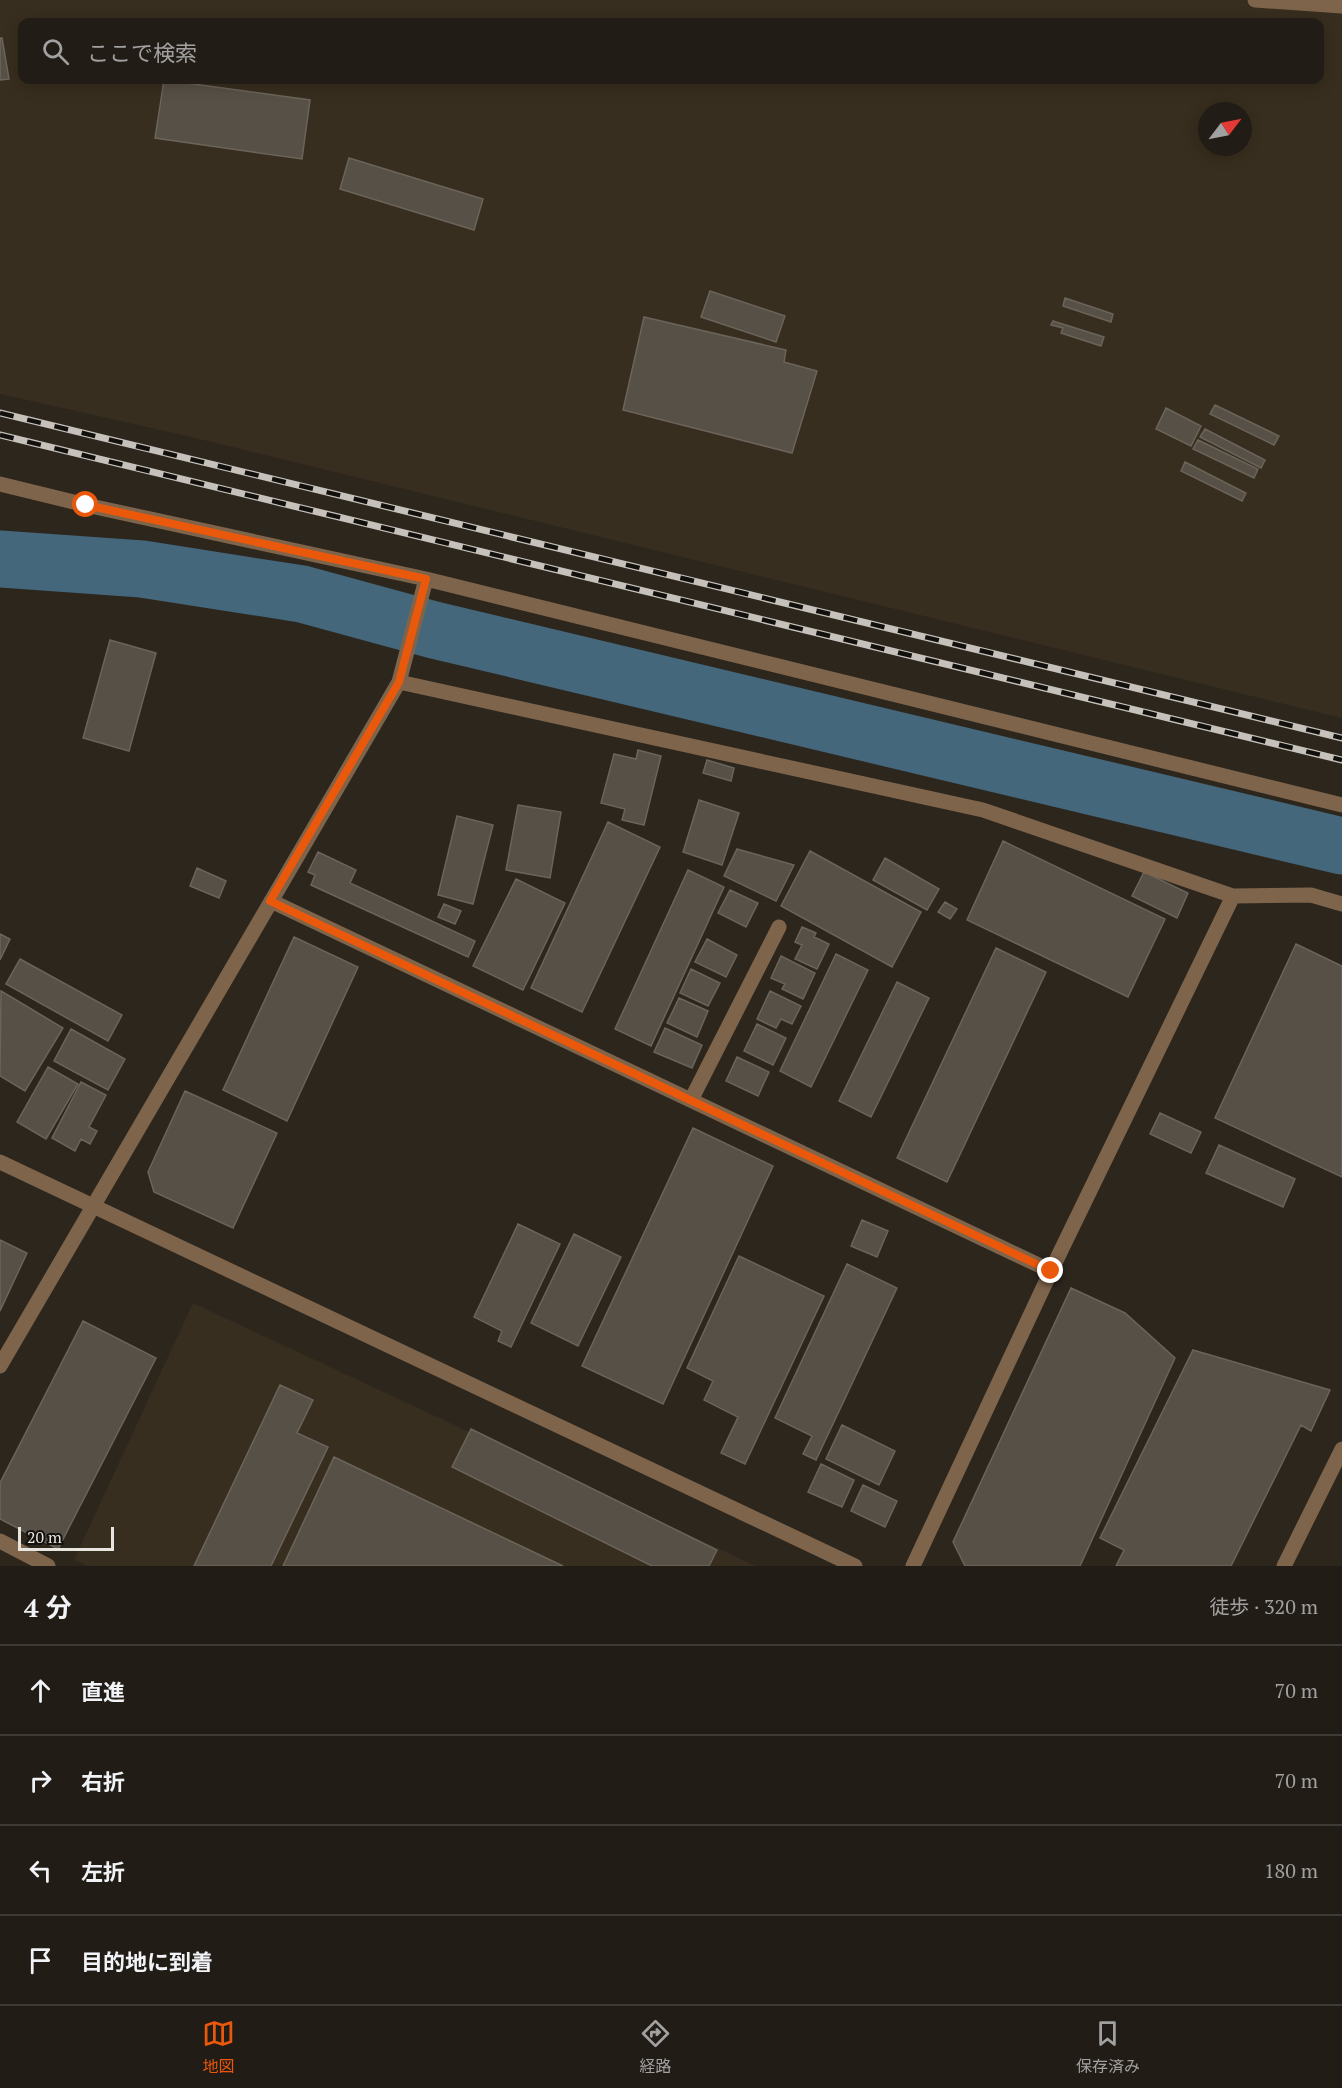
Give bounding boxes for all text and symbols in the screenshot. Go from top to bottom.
search box [18,18,1324,84]
icon: search [39,35,72,68]
text: ここで検索 [87,38,197,67]
north arrow [1198,102,1252,156]
route start [72,491,98,517]
route end [1037,1257,1063,1283]
scale bar [18,1524,114,1552]
text: 20 m [27,1526,62,1548]
text: 4 分 [24,1590,72,1624]
text: 徒歩 · 320 m [1209,1593,1318,1620]
icon: ahead [24,1674,57,1707]
text: 直進 [81,1677,125,1706]
text: 70 m [1275,1677,1318,1704]
icon: right [24,1764,57,1797]
text: 右折 [81,1767,125,1796]
text: 70 m [1275,1767,1318,1794]
icon: left [24,1854,57,1887]
text: 左折 [81,1857,125,1886]
text: 180 m [1264,1857,1318,1884]
icon: arrive [24,1944,57,1977]
text: 目的地に到着 [81,1947,213,1976]
tab: 地図 [202,2017,235,2077]
tab: 経路 [639,2017,672,2077]
tab: 保存済み [1076,2017,1140,2077]

